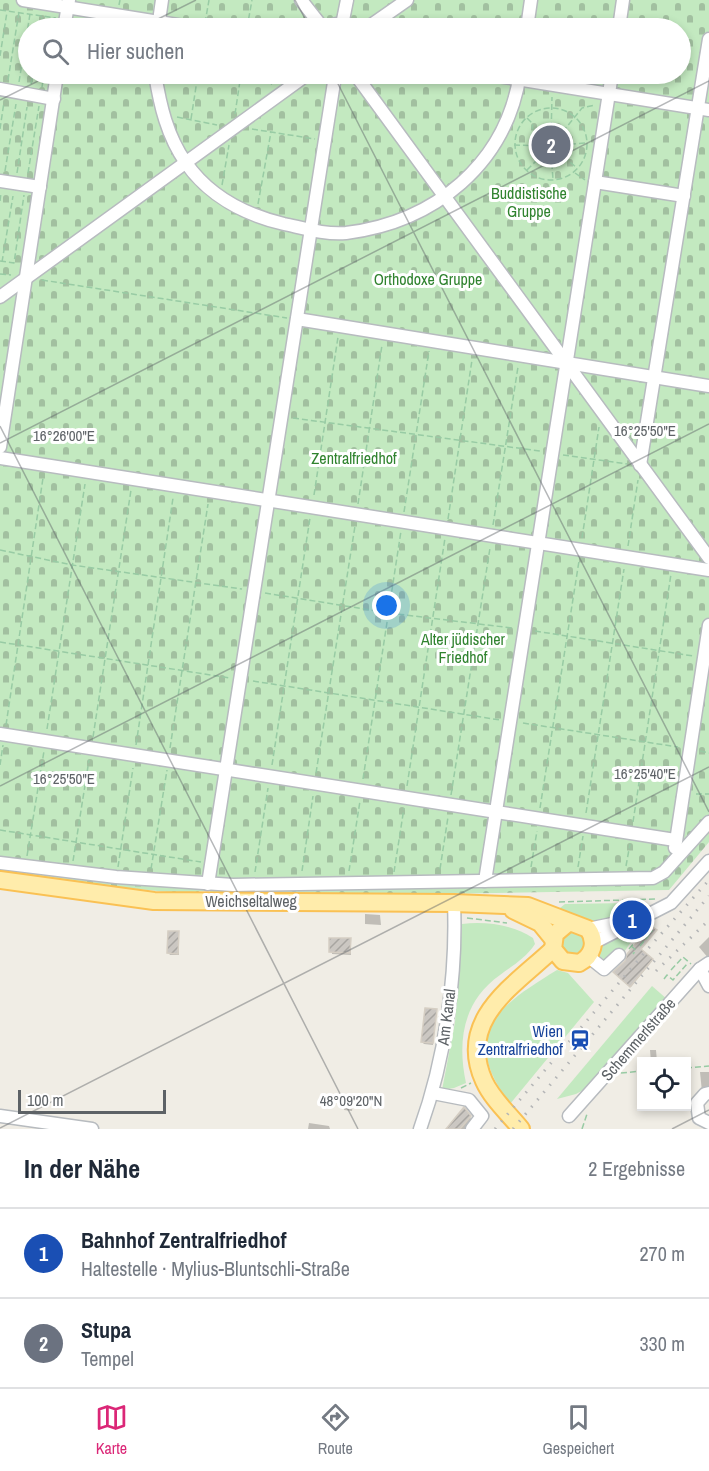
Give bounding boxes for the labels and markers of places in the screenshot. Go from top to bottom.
pin: 2 [532,122,570,168]
pin: 1 [612,898,652,942]
place label: Wien Zentralfriedhof [478,1020,563,1060]
station icon: Wien Zentralfriedhof [568,1028,592,1052]

